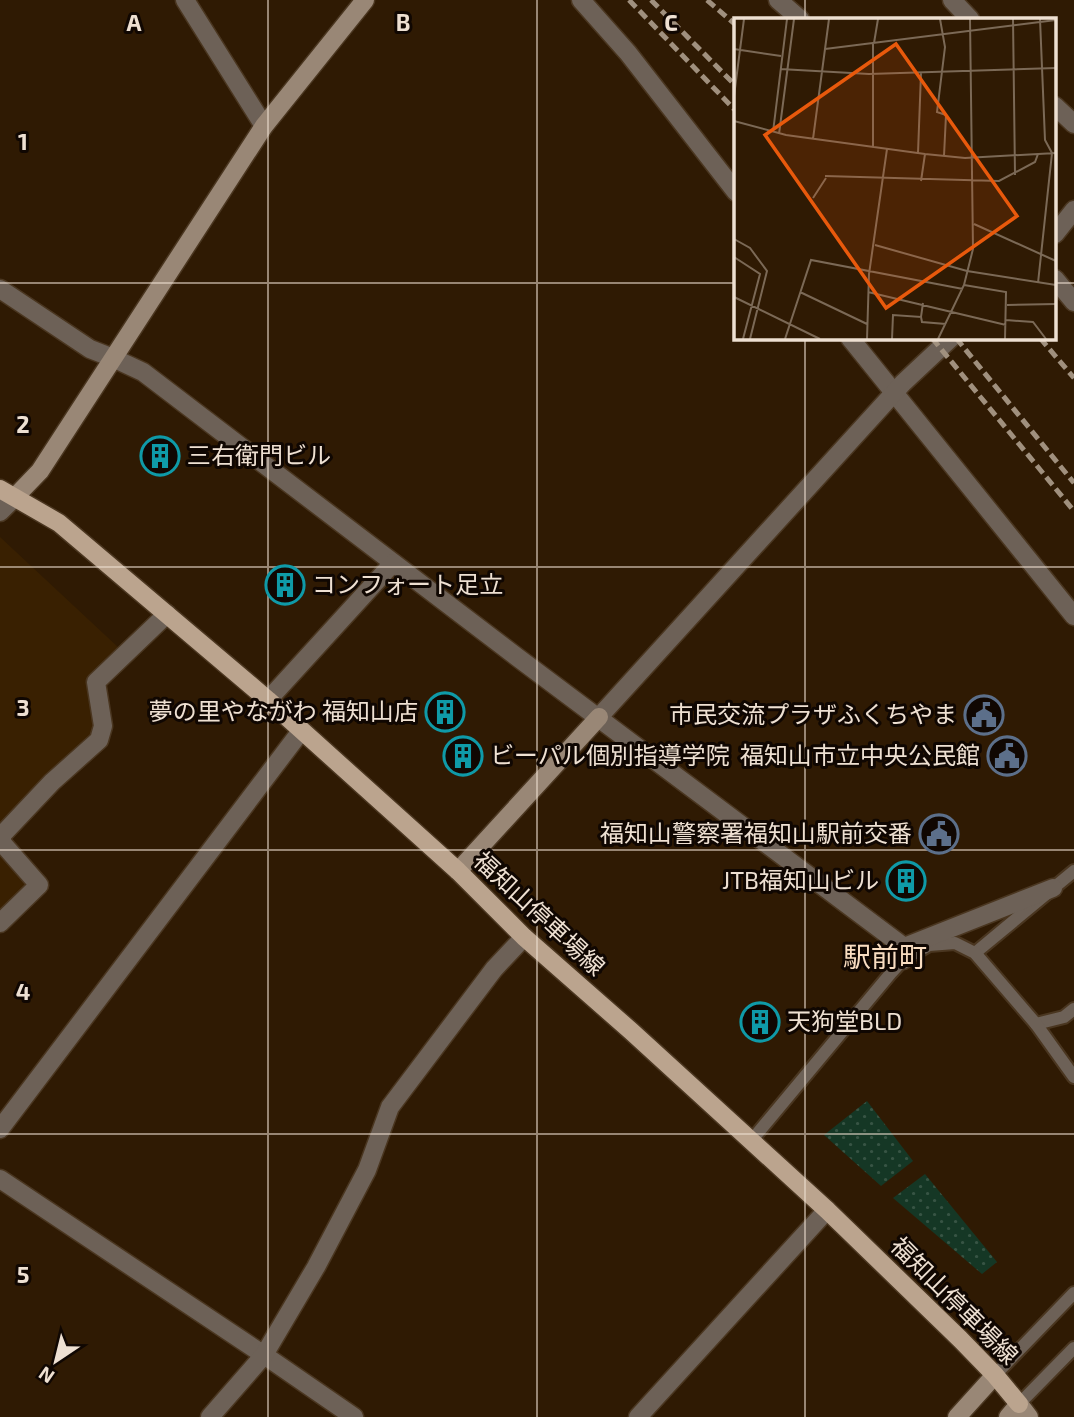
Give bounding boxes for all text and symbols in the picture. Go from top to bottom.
text: A [126,8,142,36]
text: B [396,8,410,36]
text: C [664,8,678,36]
inset map [734,18,1056,340]
text: 1 [18,127,28,155]
text: 2 [16,410,30,438]
building icon: 三右衛門ビル [139,435,181,477]
place label: 三右衛門ビル [187,440,331,469]
building icon: コンフォート足立 [264,564,306,606]
place label: コンフォート足立 [312,569,503,598]
building icon: 夢の里やながわ 福知山店 [424,691,466,733]
text: 3 [16,693,30,721]
public building icon: 市民交流プラザふくちやま [963,694,1005,736]
place label: 夢の里やながわ 福知山店 [149,696,418,725]
place label: 市民交流プラザふくちやま [669,699,957,728]
building icon: ビーパル個別指導学院 [442,735,484,777]
public building icon: 福知山市立中央公民館 [986,735,1028,777]
place label: ビーパル個別指導学院 [490,740,730,769]
place label: 福知山市立中央公民館 [740,740,980,769]
public building icon: 福知山警察署福知山駅前交番 [918,813,960,855]
place label: 福知山警察署福知山駅前交番 [600,818,912,847]
street label: 福知山停車場線 [469,845,611,981]
building icon: JTB福知山ビル [885,860,927,902]
place label: JTB福知山ビル [722,865,879,894]
district label: 駅前町 [843,939,927,973]
text: 4 [16,977,30,1005]
building icon: 天狗堂BLD [739,1001,781,1043]
place label: 天狗堂BLD [787,1006,902,1035]
street label: 福知山停車場線 [885,1230,1025,1370]
text: 5 [17,1260,29,1288]
north arrow [21,1326,91,1396]
text: N [34,1362,58,1389]

